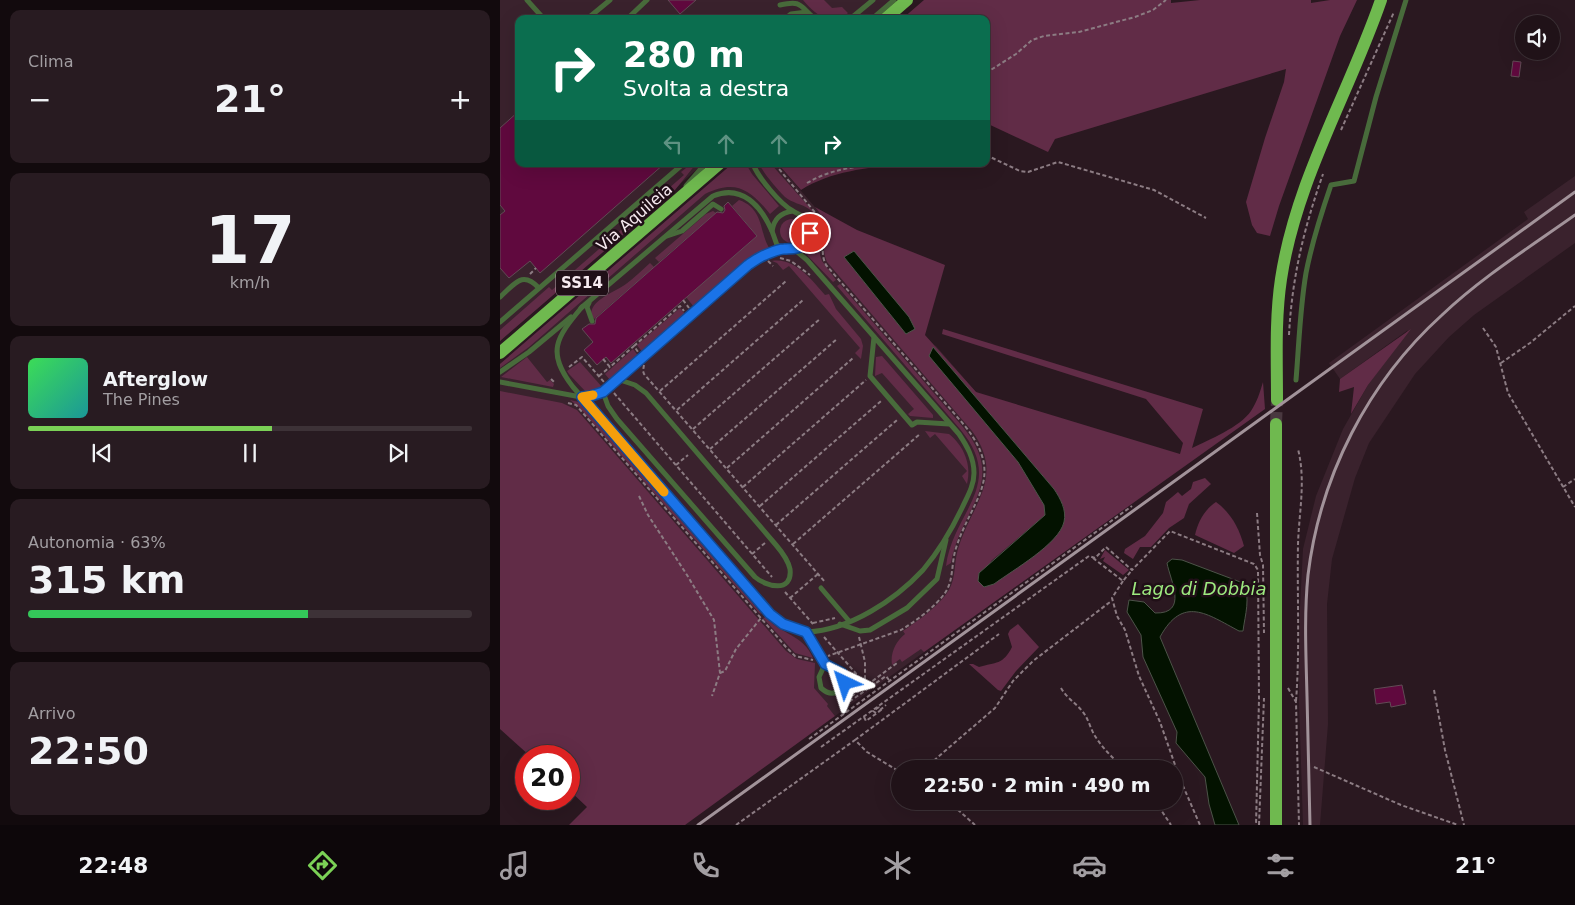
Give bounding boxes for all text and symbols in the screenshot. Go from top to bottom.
map controls [1515,15,1560,60]
button: sound [1515,15,1560,60]
icon: right [540,35,605,100]
text: 280 m [623,35,745,75]
text: Clima [28,52,73,71]
text: Svolta a destra [623,76,789,101]
text: 21° [214,77,286,121]
text: − [28,83,51,116]
text: + [449,83,472,116]
icon: left [659,130,687,158]
icon: ahead [712,130,740,158]
icon: ahead [765,130,793,158]
icon: right [818,130,846,158]
street label: Via Aquileia [593,179,676,255]
text: 17 [205,203,295,278]
pin [789,212,831,254]
icon: arrive [796,219,824,247]
road number: SS14 [556,270,608,296]
text: km/h [230,273,270,292]
text: Afterglow [103,368,208,390]
text: The Pines [103,390,180,409]
icon: previous [88,439,116,467]
icon: pause [236,439,264,467]
icon: next [384,439,412,467]
text: Autonomia · 63% [28,533,166,552]
text: 315 km [28,558,185,602]
water label: Lago di Dobbia [1131,578,1267,599]
position arrow [818,656,870,708]
text: Arrivo [28,704,76,723]
text: 22:50 [28,729,149,773]
speed limit sign: 20 [515,745,580,810]
text: 22:50 · 2 min · 490 m [923,774,1151,796]
icon: directions [305,848,340,883]
icon: music [497,848,532,883]
icon: phone [688,848,723,883]
icon: climate [880,848,915,883]
icon: car [1072,848,1107,883]
icon: filters [1263,848,1298,883]
text: 22:48 [78,853,148,878]
text: 21° [1455,853,1497,878]

